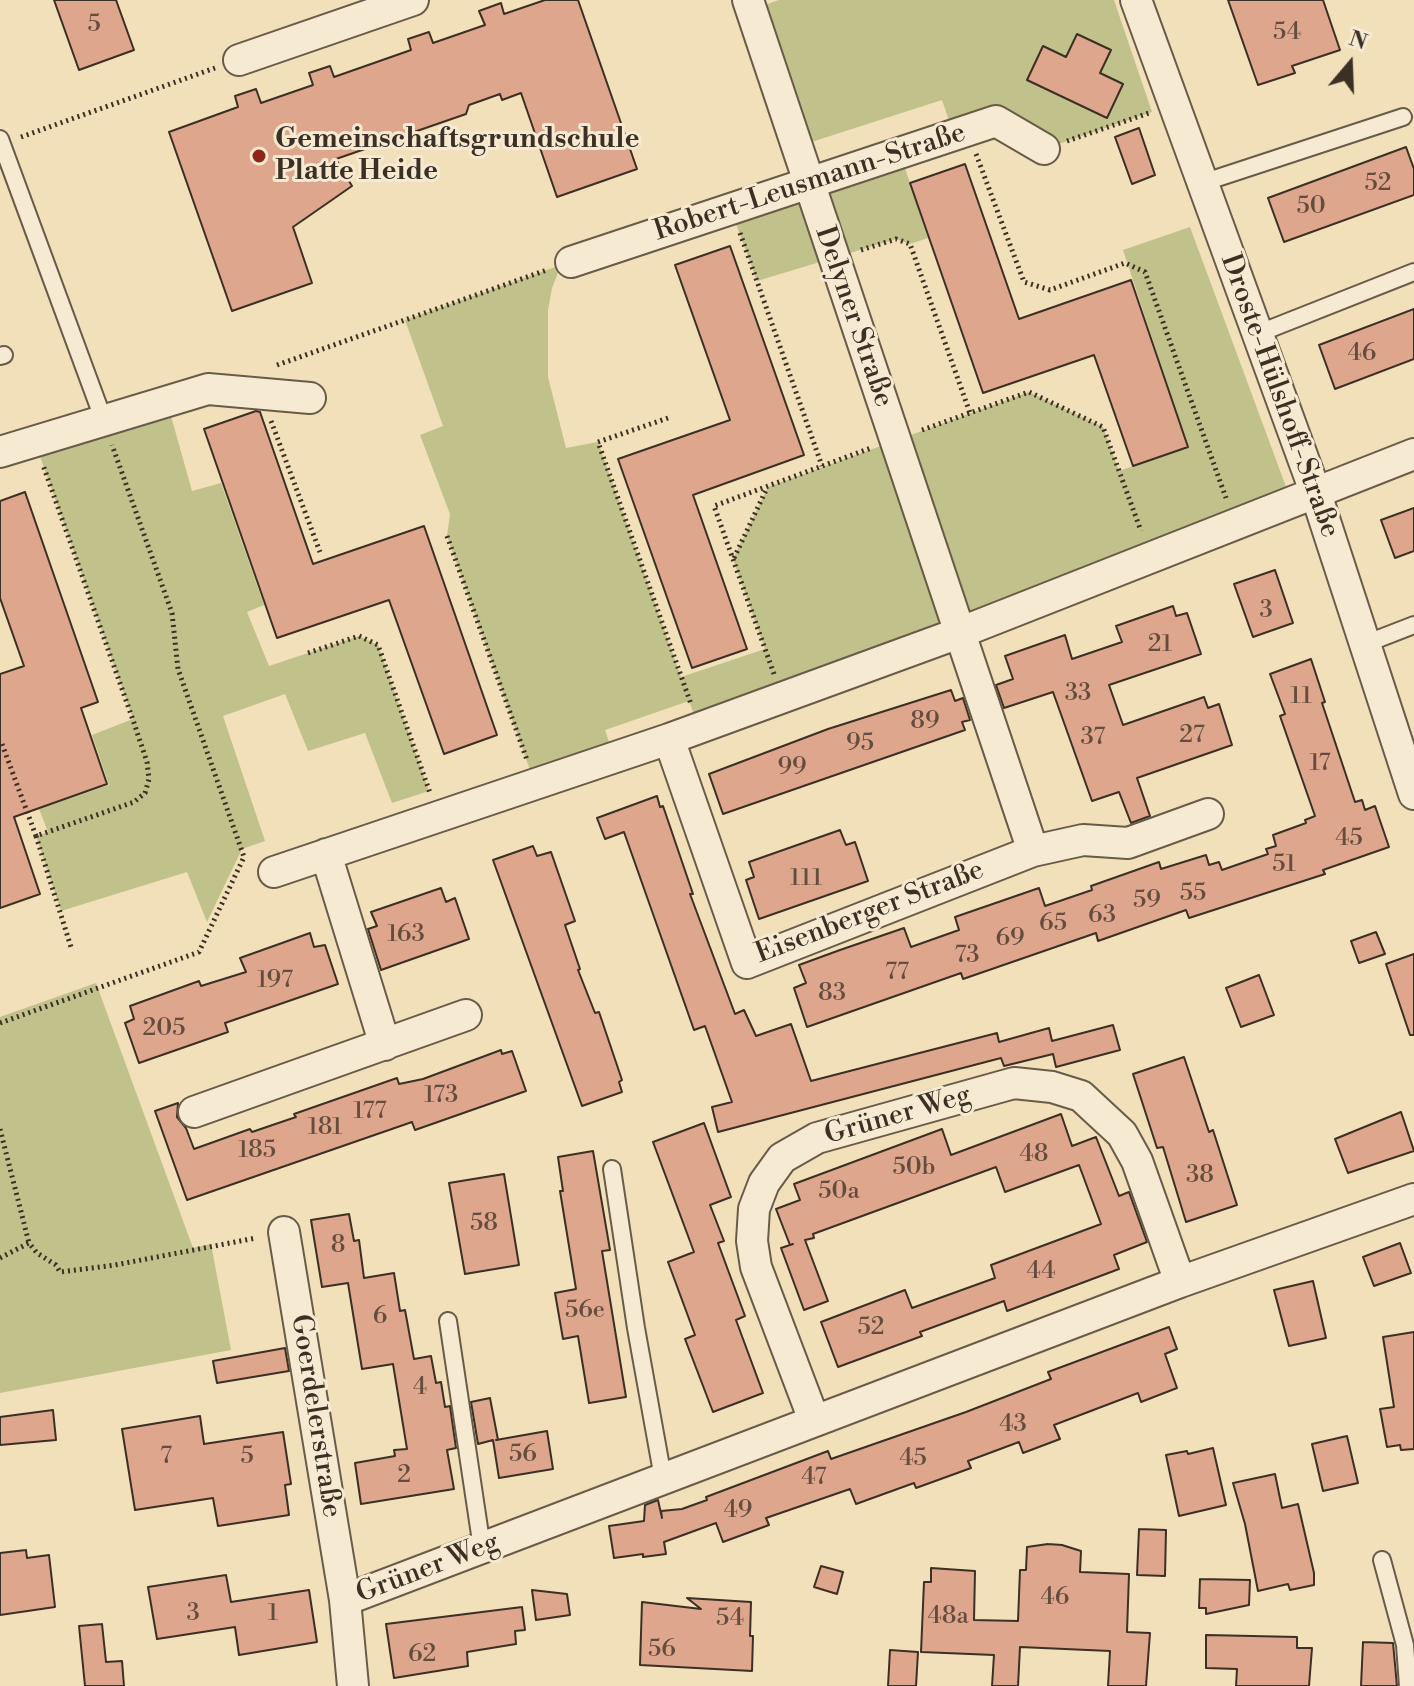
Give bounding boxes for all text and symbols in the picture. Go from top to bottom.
house number: 5 [87,11,101,39]
house number: 54 [1273,19,1301,47]
north arrow [1310,24,1390,104]
text: N [1345,25,1371,56]
street label: Robert-Leusmann-Straße [650,117,970,249]
place label: Gemeinschaftsgrundschule Platte Heide [275,123,639,189]
marker: Gemeinschaftsgrundschule Platte Heide [250,147,268,165]
house number: 52 [1365,170,1391,198]
house number: 50 [1296,193,1326,221]
street label: Delyner Straße [806,222,900,412]
street label: Droste-Hülshoff-Straße [1212,250,1346,542]
house number: 46 [1348,340,1376,368]
house number: 3 [1259,597,1273,625]
house number: 21 [1148,631,1172,659]
house number: 33 [1065,680,1091,708]
house number: 11 [1290,683,1312,711]
house number: 89 [910,708,940,736]
house number: 27 [1179,722,1205,750]
house number: 37 [1081,724,1105,752]
house number: 95 [846,730,874,758]
house number: 17 [1309,750,1331,778]
house number: 99 [777,754,807,782]
house number: 45 [1335,825,1363,853]
house number: 51 [1272,851,1296,879]
street label: Eisenberger Straße [751,854,989,972]
house number: 111 [790,865,822,893]
house number: 55 [1180,880,1206,908]
house number: 59 [1133,887,1161,915]
house number: 63 [1088,902,1116,930]
house number: 65 [1039,910,1067,938]
house number: 163 [387,921,425,949]
house number: 69 [995,925,1025,953]
house number: 73 [954,942,980,970]
house number: 77 [885,959,909,987]
house number: 197 [257,967,293,995]
house number: 83 [818,980,846,1008]
house number: 205 [143,1015,185,1043]
street label: Grüner Weg [821,1079,975,1153]
house number: 173 [424,1082,458,1110]
house number: 177 [353,1098,387,1126]
house number: 181 [308,1114,342,1142]
house number: 185 [238,1137,276,1165]
house number: 48 [1020,1141,1048,1169]
house number: 50b [893,1154,935,1182]
house number: 38 [1186,1162,1214,1190]
house number: 50a [818,1178,860,1206]
house number: 58 [470,1210,498,1238]
house number: 8 [331,1232,345,1260]
house number: 44 [1026,1258,1056,1286]
house number: 56e [565,1297,605,1325]
house number: 6 [373,1303,387,1331]
street label: Goerdelerstraße [282,1312,348,1520]
house number: 52 [858,1314,884,1342]
house number: 4 [413,1374,427,1402]
house number: 43 [999,1411,1027,1439]
house number: 56 [509,1441,537,1469]
house number: 7 [160,1443,172,1471]
house number: 5 [240,1443,254,1471]
house number: 45 [899,1445,927,1473]
house number: 2 [397,1462,411,1490]
house number: 47 [801,1464,827,1492]
house number: 49 [724,1497,752,1525]
street label: Grüner Weg [352,1526,504,1612]
house number: 46 [1041,1584,1069,1612]
house number: 3 [186,1600,200,1628]
house number: 1 [268,1600,278,1628]
house number: 48a [927,1603,969,1631]
house number: 54 [716,1605,744,1633]
house number: 56 [648,1636,676,1664]
house number: 62 [408,1641,436,1669]

